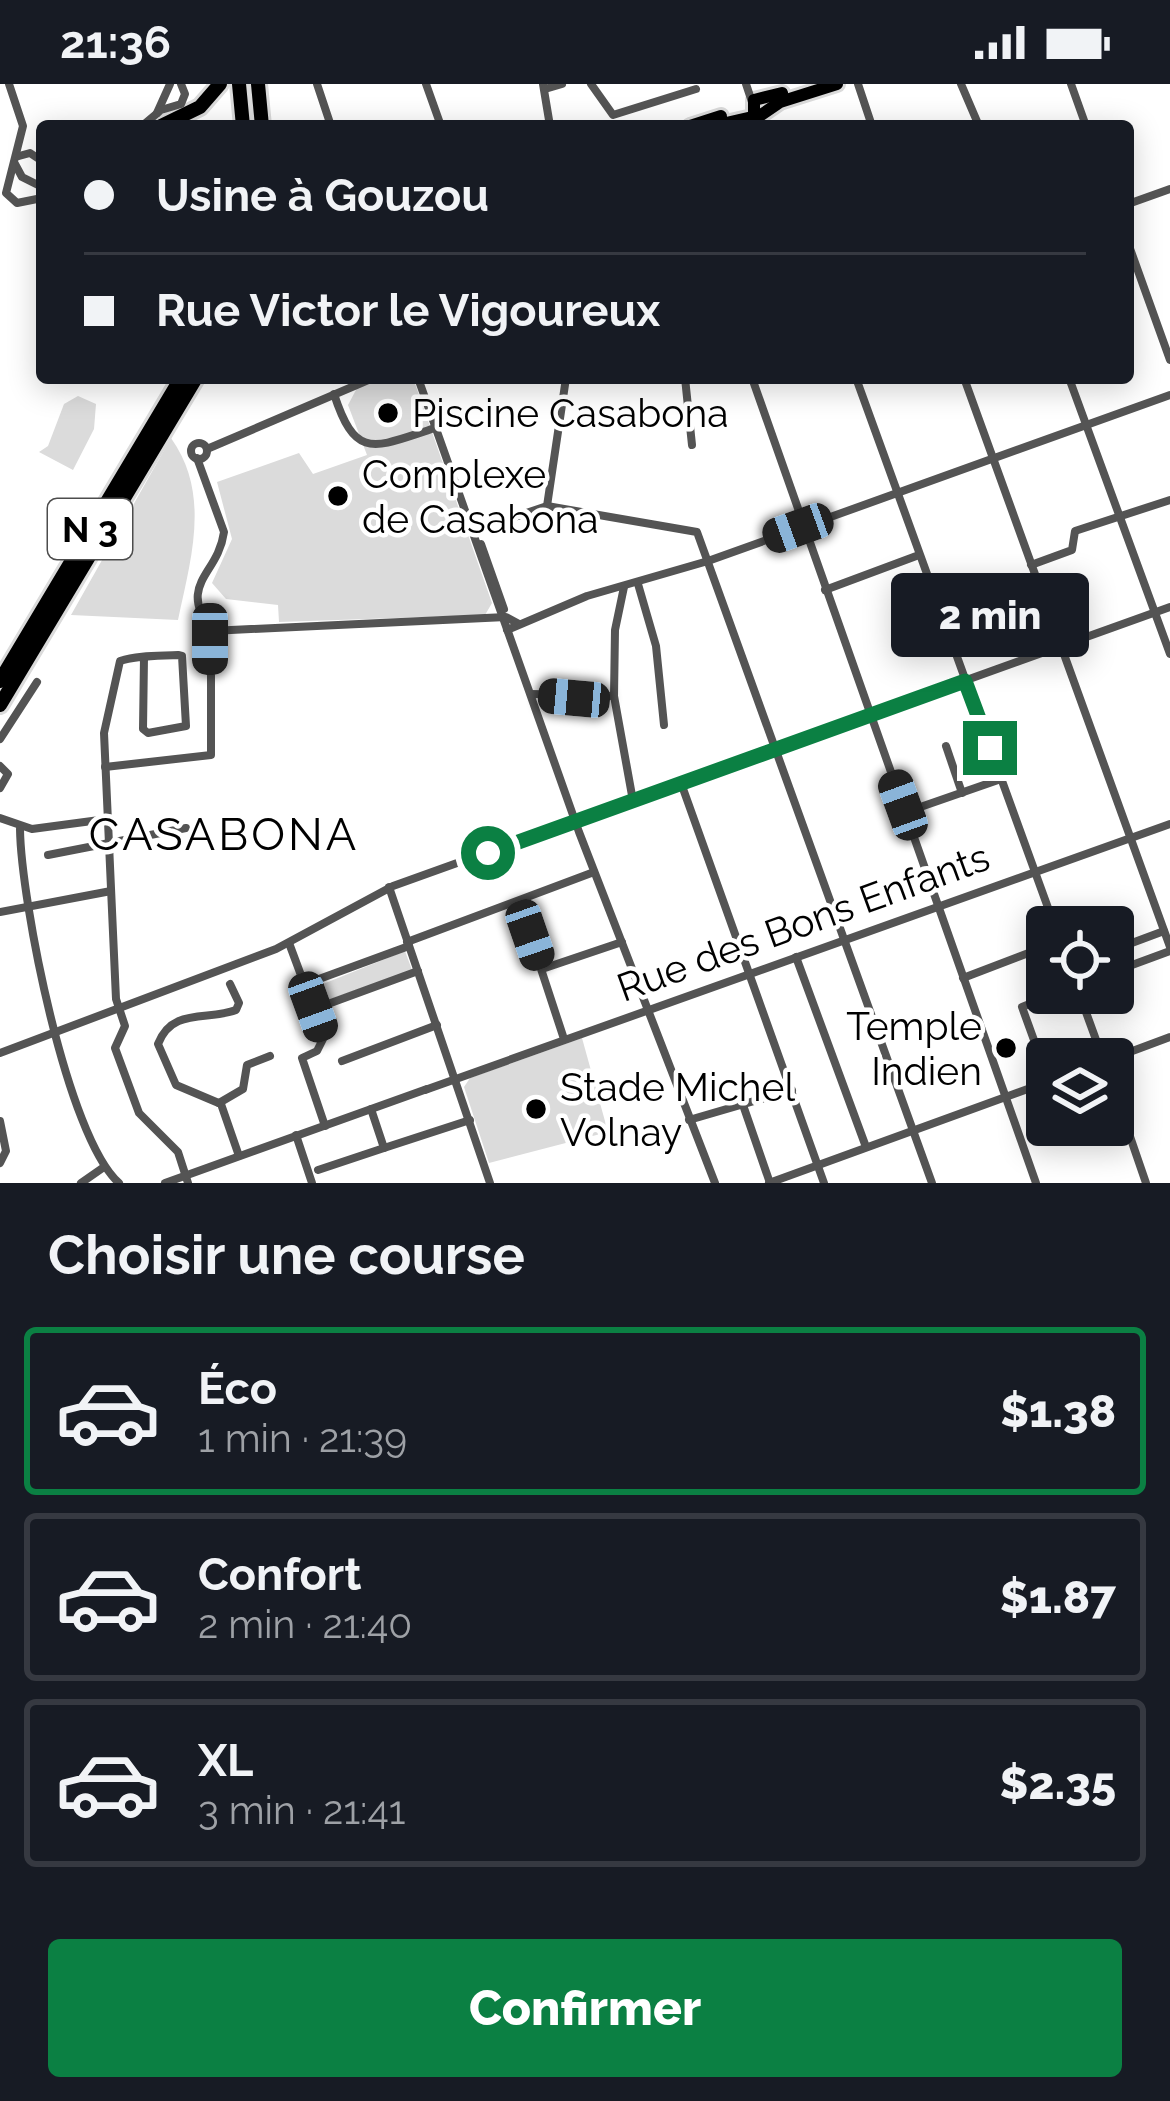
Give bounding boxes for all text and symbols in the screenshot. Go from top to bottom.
text: 21:36 [60,16,171,69]
text: Usine à Gouzou [156,169,489,222]
text: Rue Victor le Vigoureux [156,284,660,337]
place label: Piscine Casabona [412,390,728,436]
marker: Piscine Casabona [375,400,401,426]
place label: Complexe de Casabona [362,451,598,542]
marker: Complexe de Casabona [325,483,351,509]
road number: N 3 [48,499,132,559]
car [758,499,838,557]
callout: 2 min [891,574,1089,658]
text: 2 min [939,592,1041,638]
car [192,603,228,675]
car [537,677,611,719]
route end [963,721,1017,775]
car [874,765,932,845]
district label: CASABONA [89,808,359,861]
route start [461,826,515,880]
street label: Rue des Bons Enfants [611,833,995,1011]
car [501,895,559,975]
map controls [1026,906,1134,1146]
button: locate [1026,906,1134,1014]
car [284,967,342,1047]
place label: Temple Indien [846,1003,982,1094]
marker: Temple Indien [993,1035,1019,1061]
button: layers [1026,1038,1134,1146]
place label: Stade Michel Volnay [560,1064,795,1155]
marker: Stade Michel Volnay [523,1096,549,1122]
text: Choisir une course [48,1223,525,1287]
icon: car [54,1357,162,1465]
text: Éco [198,1362,277,1415]
text: $1.38 [1000,1385,1116,1438]
text: 1 min · 21:39 [198,1415,407,1461]
icon: car [54,1543,162,1651]
text: Confort [198,1548,361,1601]
text: $1.87 [1000,1571,1116,1624]
text: 2 min · 21:40 [198,1601,412,1647]
icon: car [54,1729,162,1837]
text: XL [198,1734,253,1787]
text: $2.35 [1000,1757,1116,1810]
text: 3 min · 21:41 [198,1787,405,1833]
button: Confirmer [48,1939,1122,2077]

